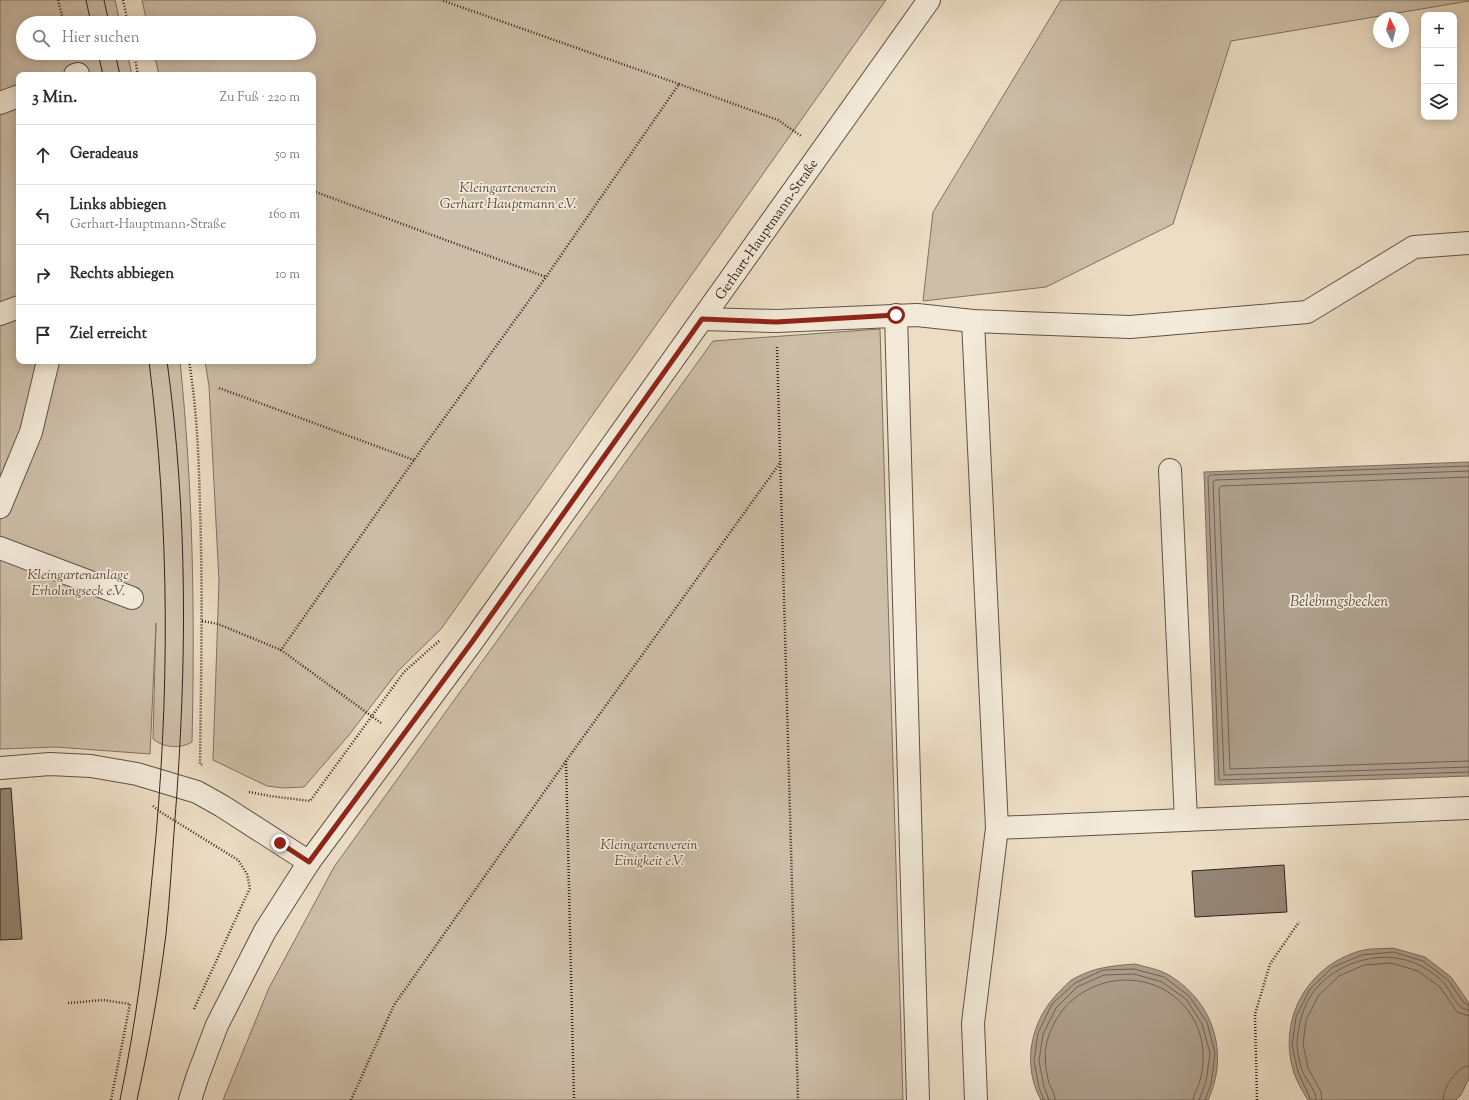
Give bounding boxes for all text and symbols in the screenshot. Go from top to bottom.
north arrow [1373,12,1409,48]
map controls [1421,12,1457,120]
button: + [1421,12,1457,48]
search box [16,16,316,60]
icon: search [30,27,52,49]
text: Hier suchen [62,28,140,49]
button: − [1421,48,1457,84]
button: layers [1421,84,1457,120]
text: 3 Min. [32,86,77,110]
text: Zu Fuß · 220 m [220,89,300,107]
icon: ahead [32,144,54,166]
text: Geradeaus [70,144,138,165]
text: 50 m [275,146,300,164]
street label: Gerhart-Hauptmann-Straße [711,155,824,305]
park label: Kleingartenverein Gerhart Hauptmann e.V. [440,179,576,215]
text: Links abbiegen [70,195,167,216]
icon: left [32,204,54,226]
text: 160 m [269,206,300,224]
text: Gerhart-Hauptmann-Straße [70,216,226,234]
icon: right [32,264,54,286]
text: Rechts abbiegen [70,264,174,285]
text: 10 m [275,266,300,284]
route start [887,306,905,324]
icon: arrive [32,324,54,346]
text: Ziel erreicht [70,324,147,345]
park label: Kleingartenanlage Erholungseck e.V. [27,566,129,602]
water label: Belebungsbecken [1290,592,1388,613]
route end [271,834,289,852]
park label: Kleingartenverein Einigkeit e.V. [600,836,698,872]

